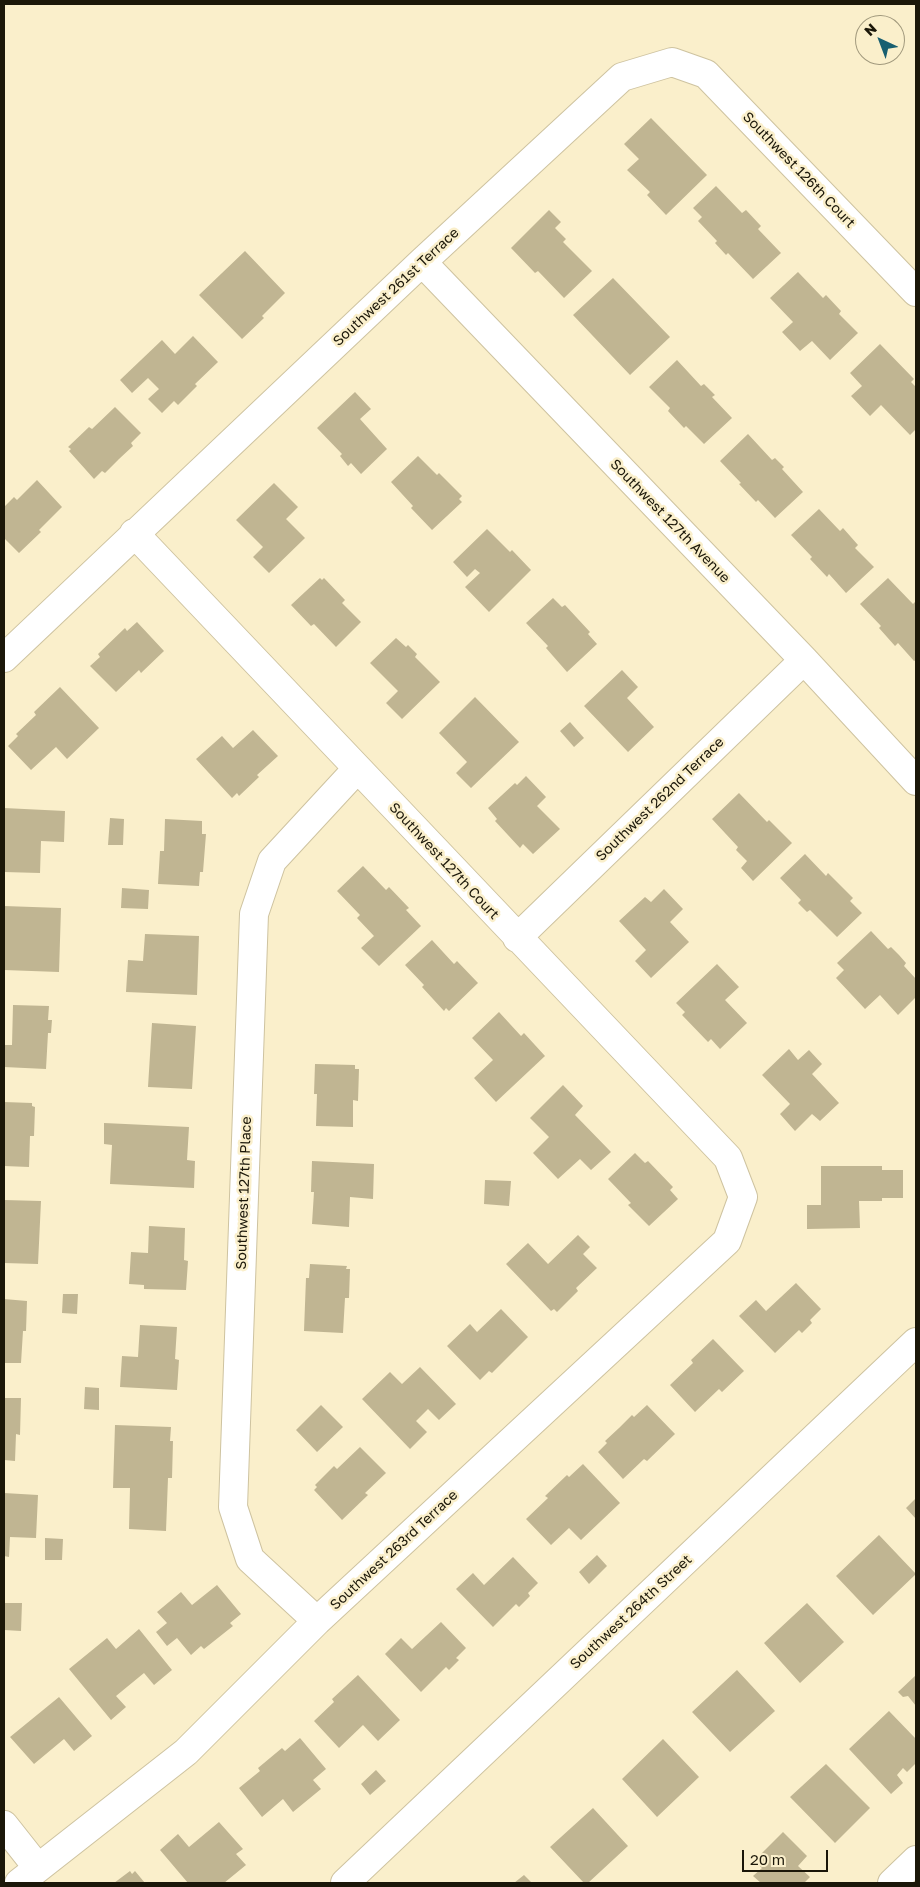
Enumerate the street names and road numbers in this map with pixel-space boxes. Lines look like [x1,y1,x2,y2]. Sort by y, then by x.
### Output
street label: Southwest 126th Court [739,109,859,231]
street label: Southwest 261st Terrace [330,224,462,350]
street label: Southwest 127th Avenue [607,456,733,586]
street label: Southwest 262nd Terrace [593,734,727,864]
street label: Southwest 127th Court [386,799,502,923]
street label: Southwest 127th Place [233,1116,255,1270]
street label: Southwest 263rd Terrace [327,1487,461,1613]
street label: Southwest 264th Street [567,1551,695,1673]

